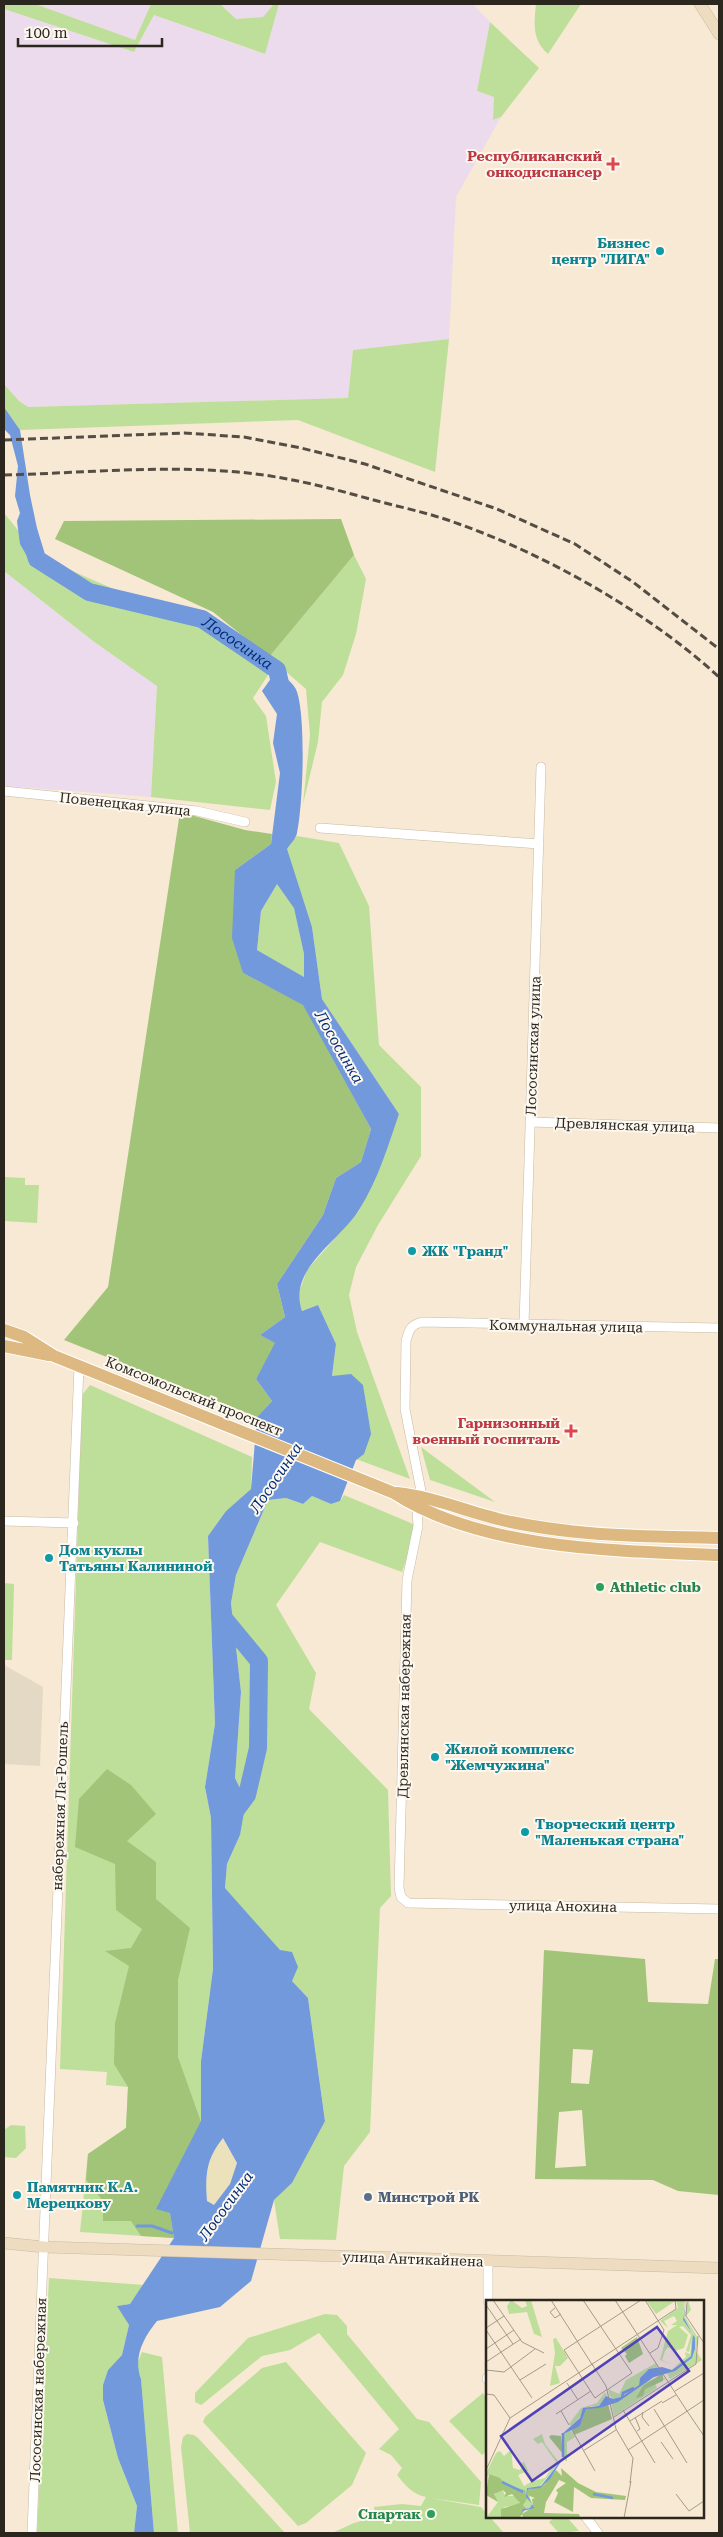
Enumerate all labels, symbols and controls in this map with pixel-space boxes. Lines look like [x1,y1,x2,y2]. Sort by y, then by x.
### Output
scale bar [18,15,161,47]
text: 100 m [25,24,68,42]
place label: Республиканский онкодиспансер [467,148,602,180]
marker: Республиканский онкодиспансер [606,157,620,171]
place label: Бизнес центр "ЛИГА" [552,235,650,267]
marker: Бизнес центр "ЛИГА" [654,245,666,257]
water label: Лососинка [198,612,276,673]
street label: Повенецкая улица [59,789,192,819]
street label: Лососинская улица [523,975,543,1116]
water label: Лососинка [310,1007,367,1087]
street label: Древлянская улица [555,1115,696,1135]
place label: ЖК "Гранд" [422,1243,509,1259]
marker: ЖК "Гранд" [406,1245,418,1257]
street label: Коммунальная улица [489,1317,643,1335]
street label: Комсомольский проспект [103,1353,285,1439]
place label: Гарнизонный военный госпиталь [413,1415,561,1447]
marker: Гарнизонный военный госпиталь [564,1424,578,1438]
water label: Лососинка [245,1439,306,1517]
place label: Дом куклы Татьяны Калининой [59,1542,213,1574]
marker: Дом куклы Татьяны Калининой [43,1552,55,1564]
place label: Athletic club [610,1579,701,1595]
marker: Athletic club [594,1581,606,1593]
street label: Древлянская набережная [394,1614,414,1798]
street label: набережная Ла-Рошель [49,1720,71,1891]
place label: Жилой комплекс "Жемчужина" [445,1741,574,1773]
marker: Жилой комплекс "Жемчужина" [429,1751,441,1763]
place label: Творческий центр "Маленькая страна" [535,1816,684,1848]
marker: Творческий центр "Маленькая страна" [519,1826,531,1838]
street label: улица Анохина [509,1897,617,1915]
water label: Лососинка [194,2168,257,2245]
place label: Памятник К.А. Мерецкову [27,2179,138,2211]
marker: Памятник К.А. Мерецкову [11,2189,23,2201]
place label: Минстрой РК [378,2189,479,2205]
marker: Минстрой РК [362,2191,374,2203]
street label: улица Антикайнена [342,2249,484,2269]
street label: Лососинская набережная [27,2297,49,2483]
inset map [486,2300,703,2517]
place label: Спартак [358,2506,421,2522]
marker: Спартак [425,2508,437,2520]

